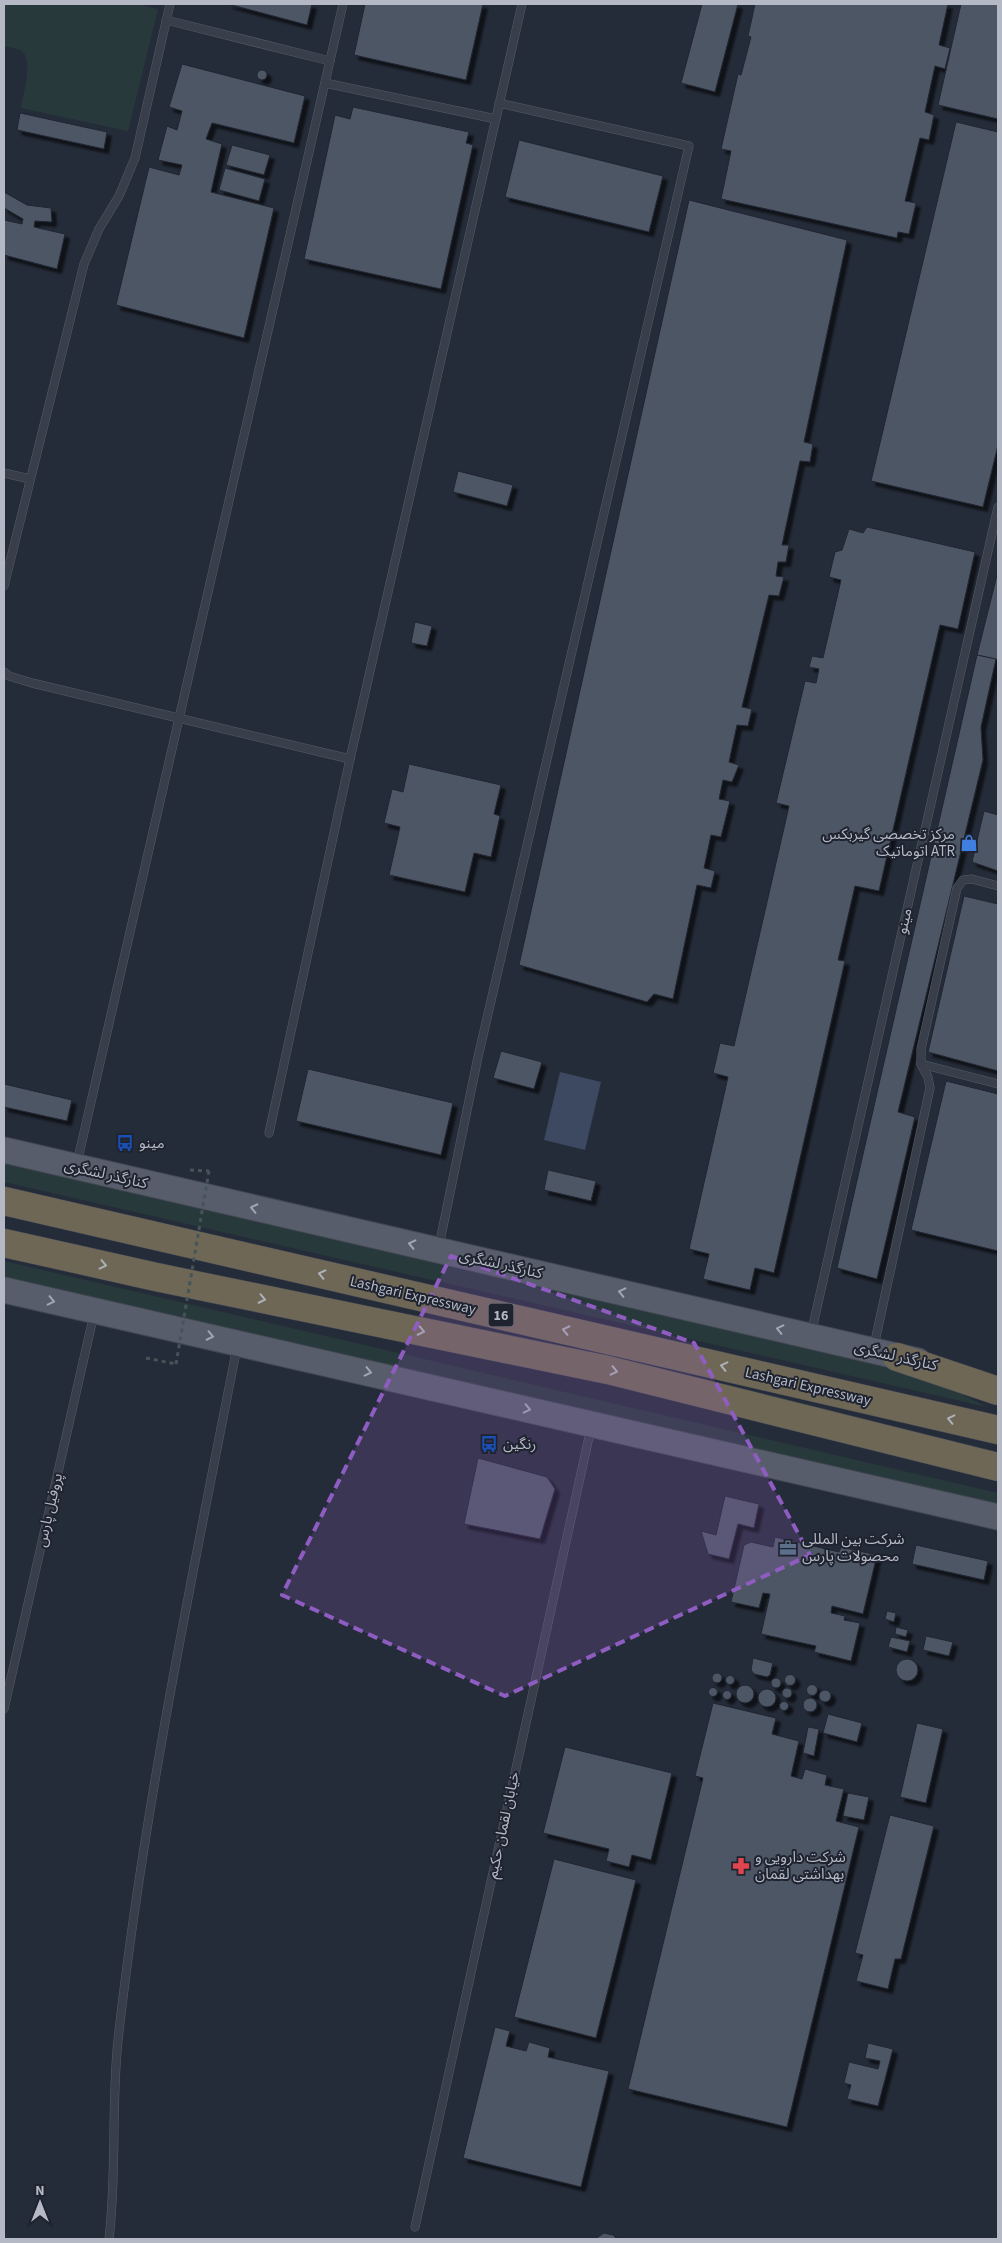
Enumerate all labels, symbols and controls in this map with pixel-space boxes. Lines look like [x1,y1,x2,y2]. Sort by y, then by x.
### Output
place label: مرکز تخصصی گیربکس اتوماتیک ATR [822,824,955,862]
shop icon: مرکز تخصصی گیربکس اتوماتیک ATR [959,833,979,853]
street label: مینو [891,906,918,936]
bus stop icon: مینو [115,1133,135,1153]
place label: مینو [139,1133,165,1154]
street label: کنارگذر لشگری [62,1155,150,1194]
one-way arrow [250,1203,258,1214]
one-way arrow [408,1239,417,1250]
street label: کنارگذر لشگری [457,1245,545,1284]
one-way arrow [98,1259,107,1270]
one-way arrow [318,1269,327,1280]
street label: Lashgari Expressway [348,1271,478,1320]
one-way arrow [617,1287,626,1298]
one-way arrow [257,1293,266,1304]
one-way arrow [47,1295,56,1306]
road number: 16 [488,1304,514,1326]
one-way arrow [776,1324,785,1335]
one-way arrow [561,1325,570,1336]
one-way arrow [416,1326,425,1336]
one-way arrow [205,1330,214,1341]
street label: کنارگذر لشگری [852,1337,940,1376]
one-way arrow [720,1361,729,1372]
street label: Lashgari Expressway [743,1362,873,1411]
one-way arrow [364,1366,373,1377]
one-way arrow [610,1366,618,1376]
one-way arrow [522,1403,531,1414]
one-way arrow [946,1414,955,1425]
bus stop icon: رنگین [479,1434,499,1454]
place label: رنگین [503,1434,536,1455]
street label: پروفیل پارس [31,1471,68,1549]
place label: شرکت بین المللی محصولات پارس [802,1529,905,1567]
office icon: شرکت بین المللی محصولات پارس [778,1538,798,1558]
street label: خیابان لقمان حکیم [482,1770,525,1880]
place label: شرکت دارویی و بهداشتی لقمان [755,1847,846,1885]
pharmacy icon: شرکت دارویی و بهداشتی لقمان [731,1856,751,1876]
north arrow [15,2178,65,2228]
text: N [35,2181,45,2201]

